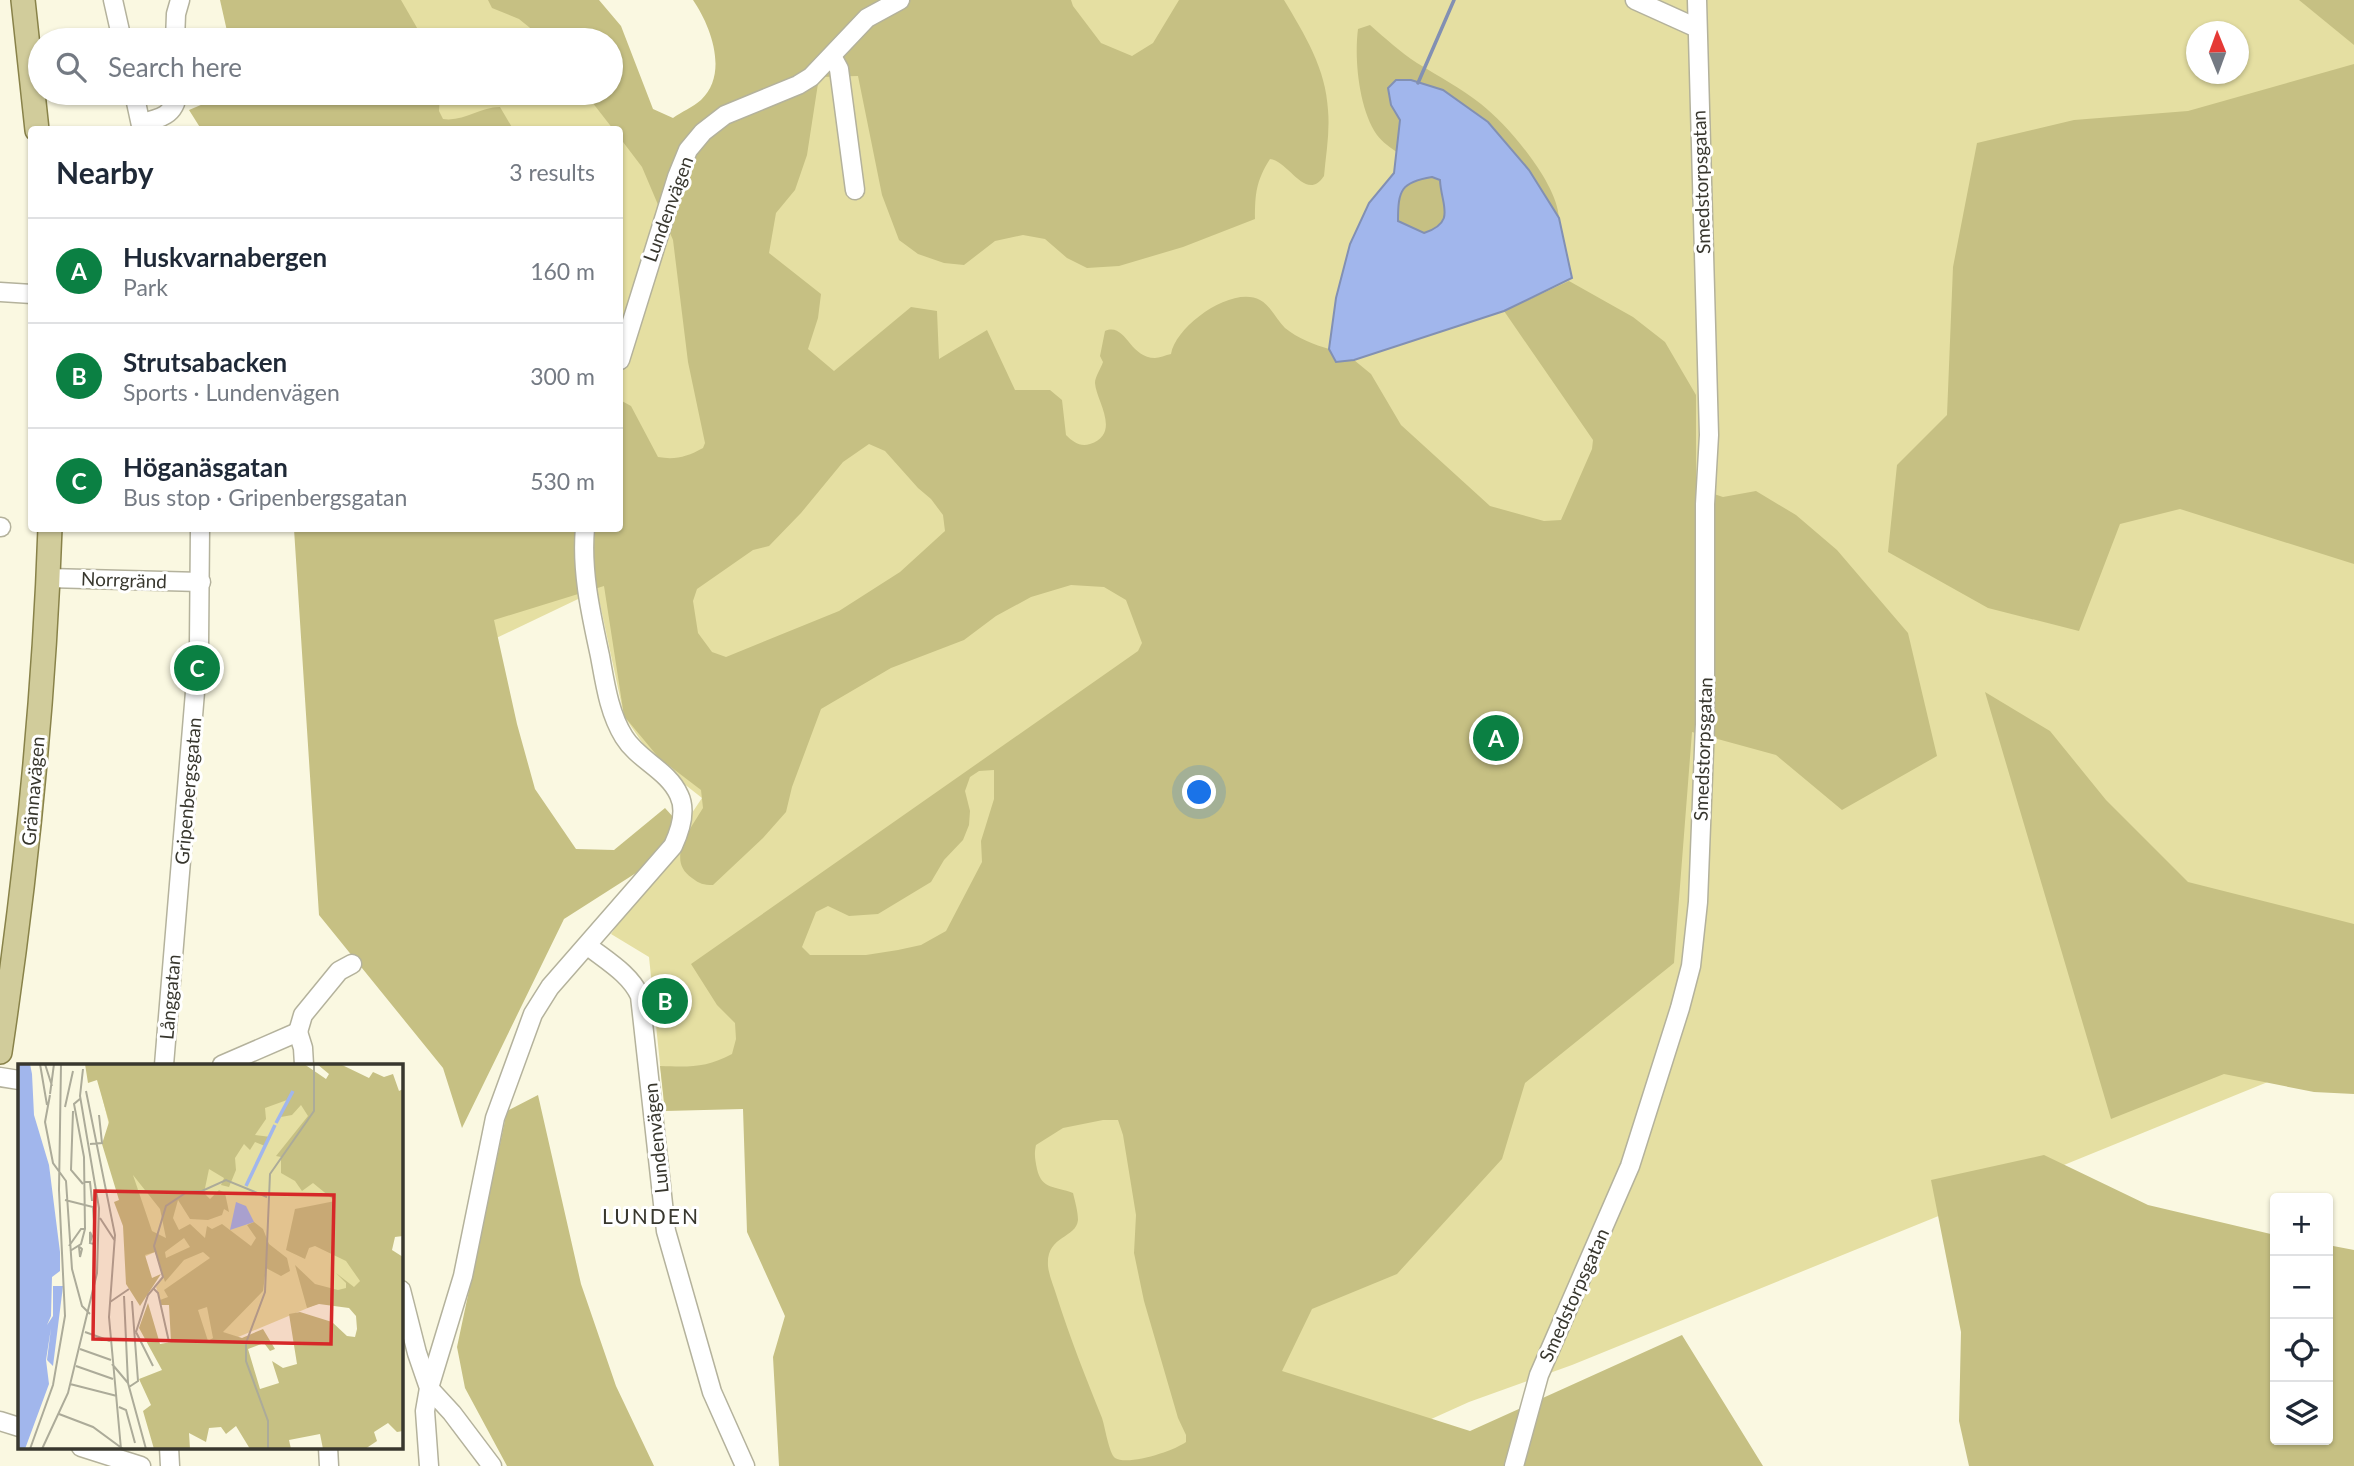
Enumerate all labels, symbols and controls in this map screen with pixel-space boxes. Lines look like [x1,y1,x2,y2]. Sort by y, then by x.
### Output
north arrow [2186,21,2249,84]
search box [28,28,623,105]
icon: search [52,48,90,86]
text: Search here [108,51,242,83]
street label: Smedstorpsgatan [1686,110,1715,254]
street label: Lundenvägen [638,153,697,265]
text: Nearby [56,154,154,190]
text: 3 results [509,158,595,186]
text: Huskvarnabergen [123,241,327,273]
text: A [71,257,87,285]
text: 160 m [530,257,595,285]
text: Park [123,273,168,301]
text: Strutsabacken [123,346,287,378]
text: B [71,362,87,390]
text: 300 m [530,362,595,390]
text: Sports · Lundenvägen [123,378,340,406]
text: Höganäsgatan [123,451,288,483]
text: C [71,467,87,495]
text: 530 m [530,467,595,495]
text: Bus stop · Gripenbergsgatan [123,483,407,511]
street label: Norrgränd [81,567,167,592]
pin: C [174,642,220,694]
street label: Smedstorpsgatan [1688,677,1717,821]
pin: A [1473,712,1519,764]
street label: Gripenbergsgatan [170,716,205,866]
street label: Grännavägen [16,735,49,847]
your location [1182,775,1216,809]
street label: Långgatan [154,953,185,1041]
pin: B [642,975,688,1027]
inset map [18,1064,402,1448]
street label: Lundenvägen [638,1082,673,1194]
map controls [2270,1193,2333,1445]
button: + [2270,1193,2333,1256]
district label: LUNDEN [602,1203,700,1228]
street label: Smedstorpsgatan [1534,1224,1613,1365]
button: − [2270,1256,2333,1319]
button: locate [2270,1319,2333,1382]
button: layers [2270,1382,2333,1445]

